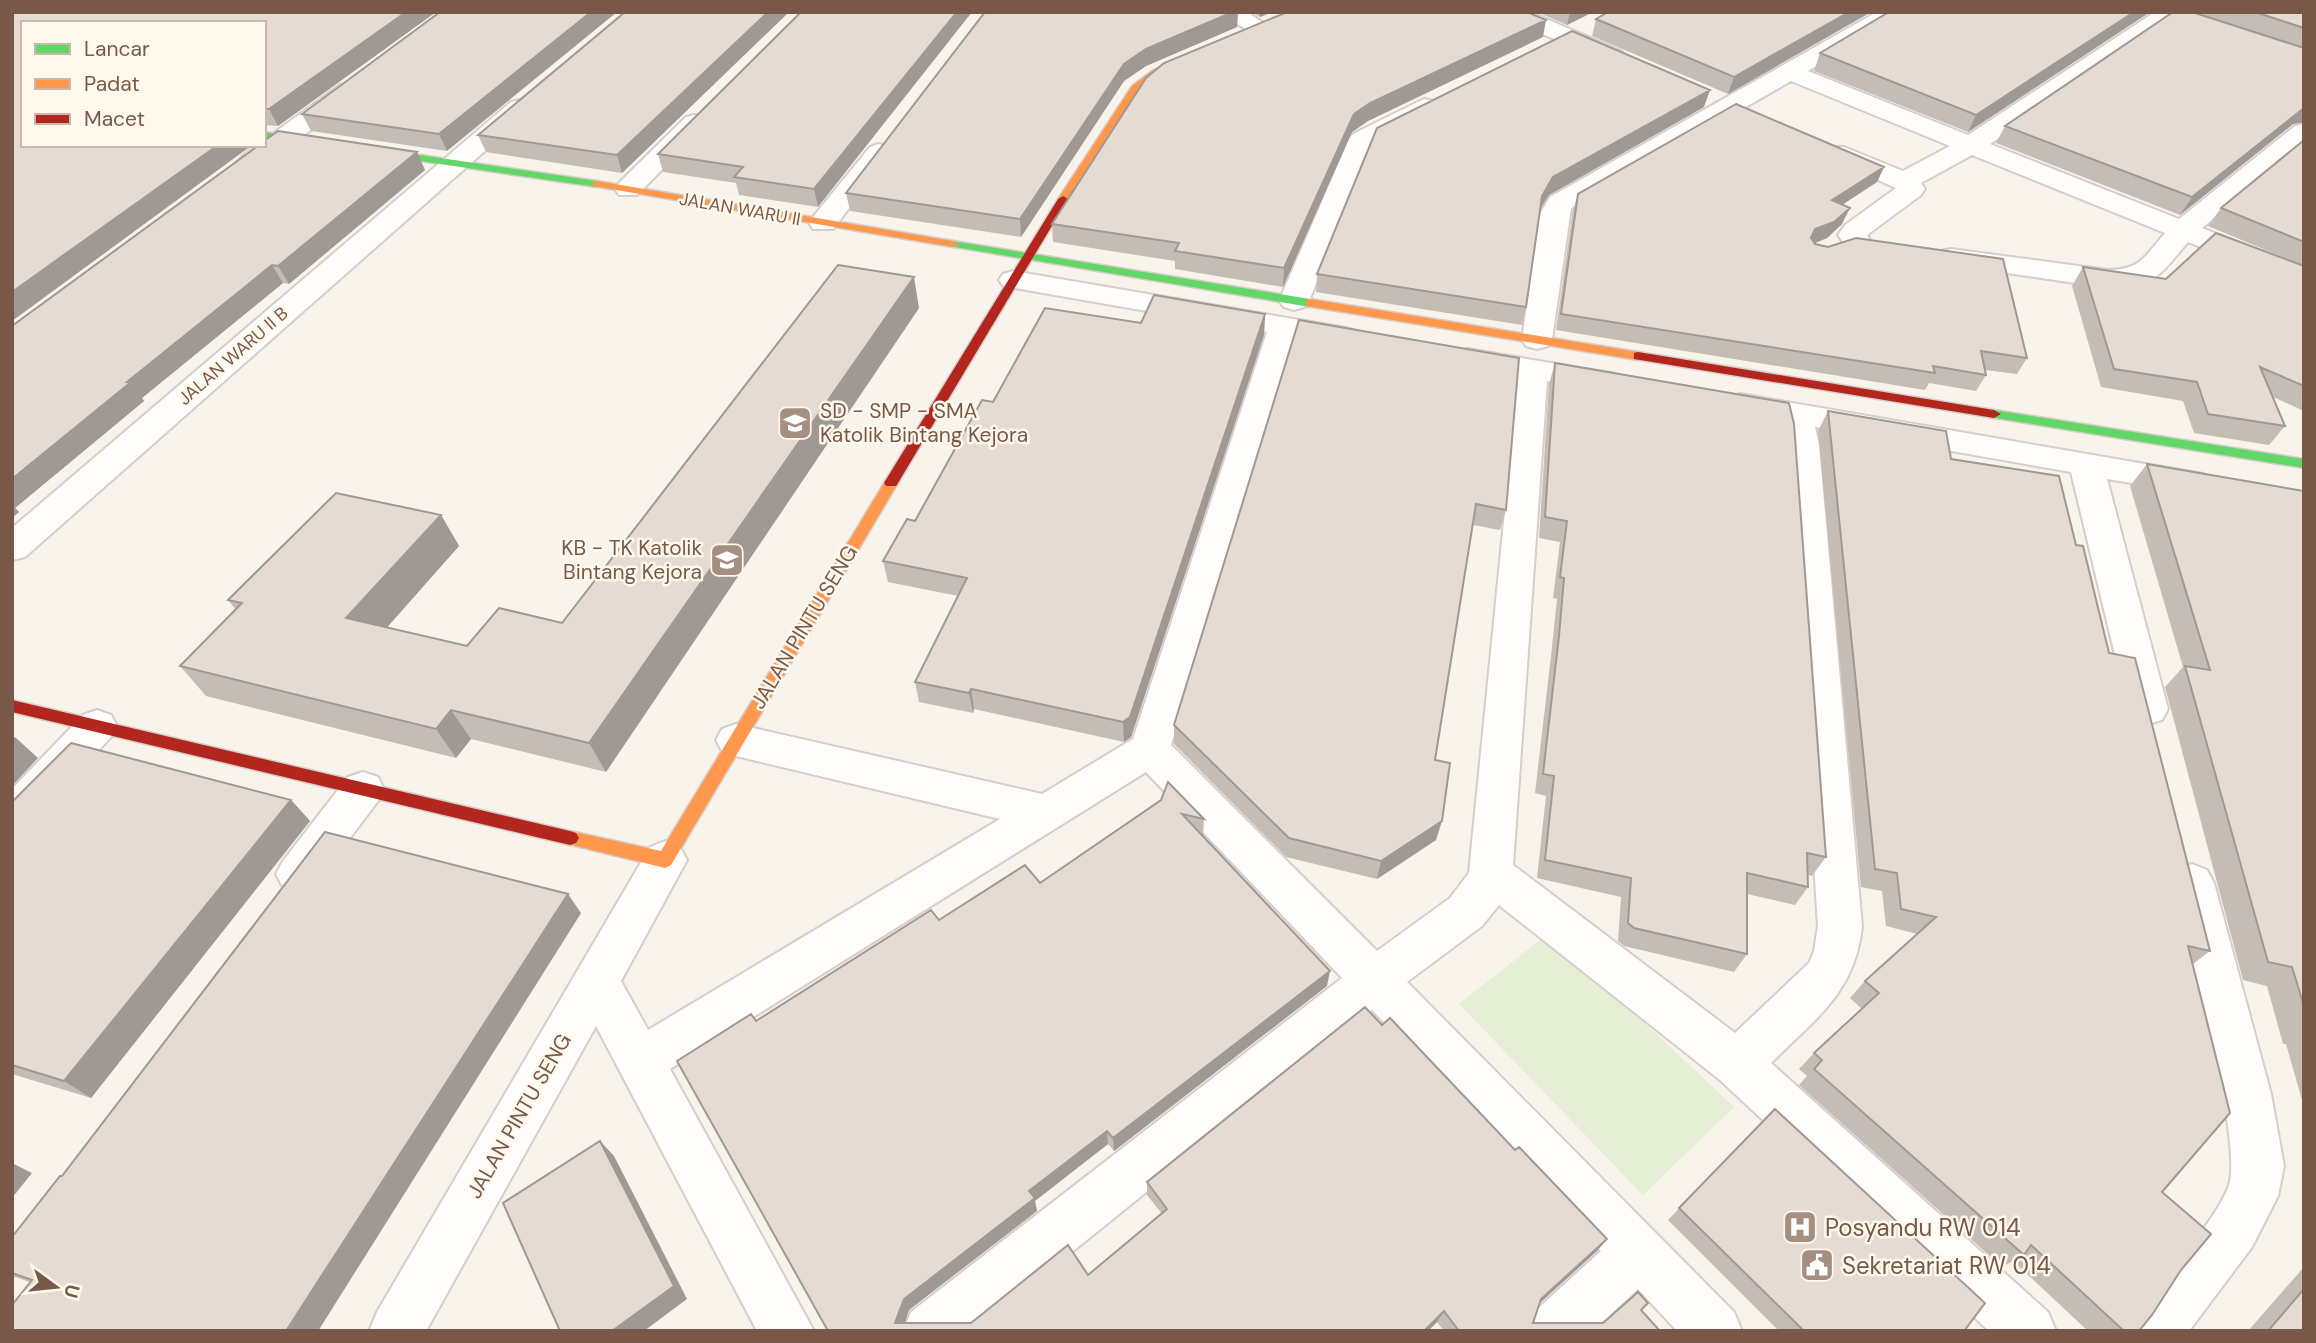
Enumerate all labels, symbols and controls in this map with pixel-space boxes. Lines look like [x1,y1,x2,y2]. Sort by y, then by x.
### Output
legend [21,21,266,147]
text: Lancar [84,35,150,63]
text: Padat [84,70,140,98]
text: Macet [84,105,145,133]
street label: JALAN WARU II [677,187,803,231]
street label: JALAN WARU II B [173,301,293,411]
place label: SD - SMP - SMA Katolik Bintang Kejora [820,397,1028,449]
school or university icon: SD - SMP - SMA Katolik Bintang Kejora [776,404,814,442]
place label: KB - TK Katolik Bintang Kejora [561,534,702,586]
street label: JALAN PINTU SENG [744,540,864,714]
school or university icon: KB - TK Katolik Bintang Kejora [708,541,746,579]
street label: JALAN PINTU SENG [460,1028,578,1204]
hospital icon: Posyandu RW 014 [1781,1208,1819,1246]
place label: Posyandu RW 014 [1825,1212,2021,1243]
public building icon: Sekretariat RW 014 [1798,1246,1836,1284]
place label: Sekretariat RW 014 [1842,1250,2051,1281]
north arrow [21,1252,91,1322]
text: U [58,1282,86,1301]

